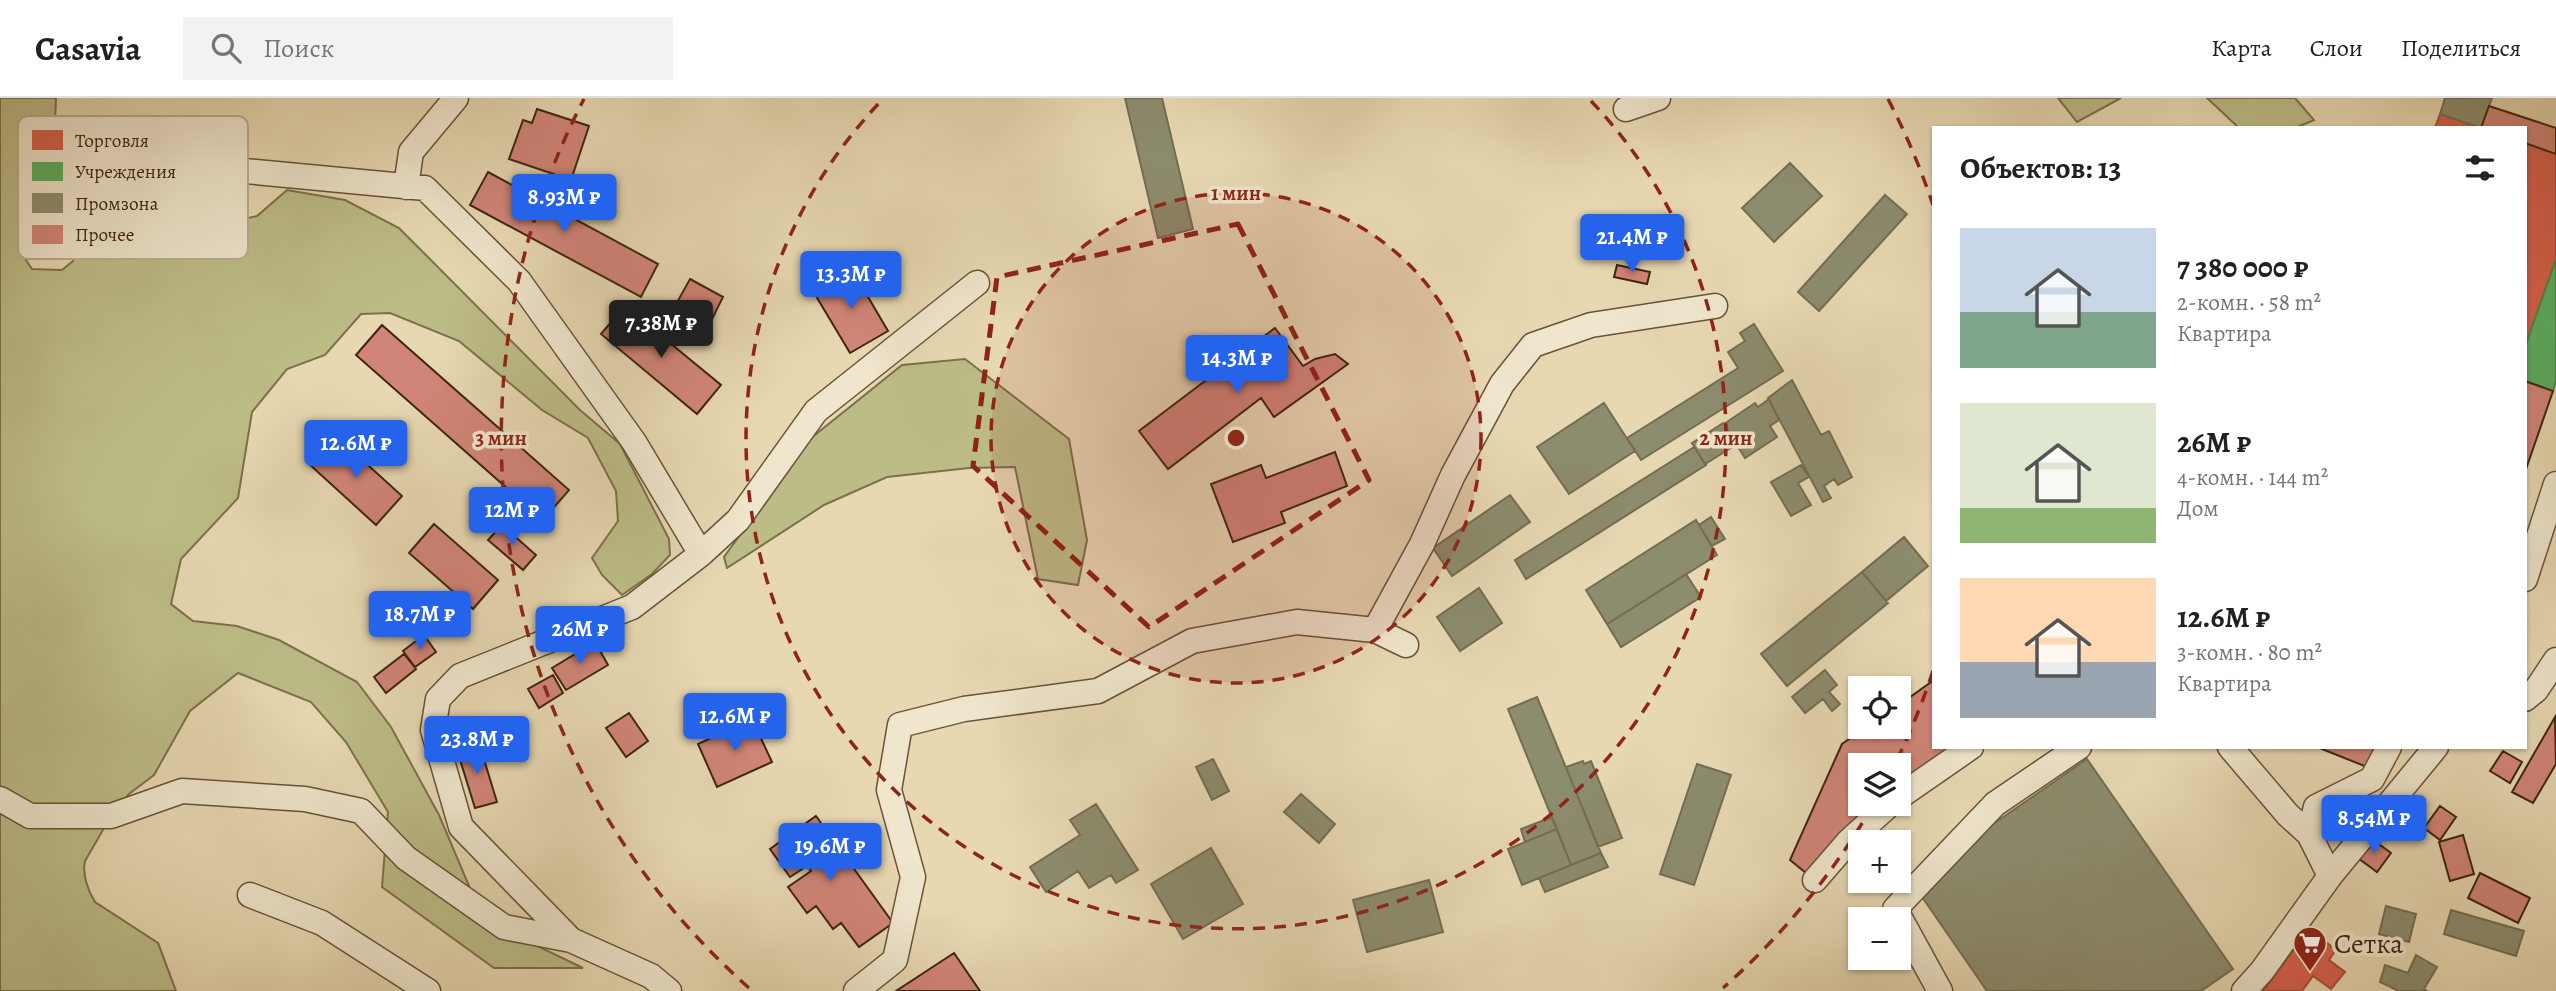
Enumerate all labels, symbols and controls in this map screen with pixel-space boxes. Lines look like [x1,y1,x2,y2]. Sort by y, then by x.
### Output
search box [183,17,673,80]
text: Casavia [35,26,141,71]
icon: search [207,29,245,67]
text: Поиск [263,31,334,66]
text: Карта [2211,32,2272,64]
text: Слои [2310,32,2363,64]
text: Поделиться [2401,32,2521,64]
legend [18,116,248,259]
text: Торговля [75,128,149,154]
text: Объектов: 13 [1960,148,2121,188]
icon: filters [2461,149,2499,187]
text: Учреждения [75,159,176,185]
pin: 8.93M ₽ [499,174,629,234]
text: 1 мин [1211,179,1261,207]
text: 8.93M ₽ [528,181,600,212]
text: Промзона [75,191,159,217]
pin: 21.4M ₽ [1567,214,1697,274]
text: 21.4M ₽ [1596,221,1668,252]
text: Прочее [75,222,135,248]
text: 7 380 000 ₽ [2177,247,2308,287]
pin: 13.3M ₽ [786,252,916,311]
icon: home [2016,256,2100,340]
text: 13.3M ₽ [816,258,886,289]
text: 2-комн. · 58 m² [2177,287,2321,318]
pin: 7.38M ₽ [596,300,726,360]
text: 7.38M ₽ [625,307,697,338]
text: Квартира [2177,318,2272,349]
pin: 14.3M ₽ [1172,336,1302,395]
text: 14.3M ₽ [1202,342,1272,373]
pin: 12.6M ₽ [291,420,421,480]
text: 26M ₽ [2177,422,2251,462]
text: 3 мин [475,424,527,452]
text: 2 мин [1700,424,1752,452]
centre of rings [1224,426,1248,450]
text: 12.6M ₽ [320,427,392,458]
icon: home [2016,431,2100,515]
text: 4-комн. · 144 m² [2177,462,2328,493]
pin: 12M ₽ [463,488,561,547]
text: Дом [2177,493,2219,524]
text: 12M ₽ [485,494,539,525]
pin: 18.7M ₽ [355,592,485,651]
text: 12.6M ₽ [2177,597,2270,637]
text: 18.7M ₽ [385,598,455,629]
pin: 26M ₽ [531,606,629,666]
icon: home [2016,606,2100,690]
text: 26M ₽ [552,613,608,644]
text: 3-комн. · 80 m² [2177,637,2322,668]
text: Квартира [2177,668,2272,699]
map controls [1848,676,1911,970]
button: locate [1848,676,1911,739]
pin: 12.6M ₽ [670,694,800,753]
text: 12.6M ₽ [699,700,771,731]
pin: 23.8M ₽ [412,716,542,776]
text: 23.8M ₽ [440,723,514,754]
button: layers [1848,753,1911,816]
pin: 8.54M ₽ [2309,796,2439,855]
text: 8.54M ₽ [2337,802,2411,833]
pin: 19.6M ₽ [765,824,895,883]
text: 19.6M ₽ [795,830,865,861]
button: + [1848,830,1911,893]
button: − [1848,907,1911,970]
supermarket icon: Сетка [2291,924,2329,973]
place label: Сетка [2334,925,2403,963]

